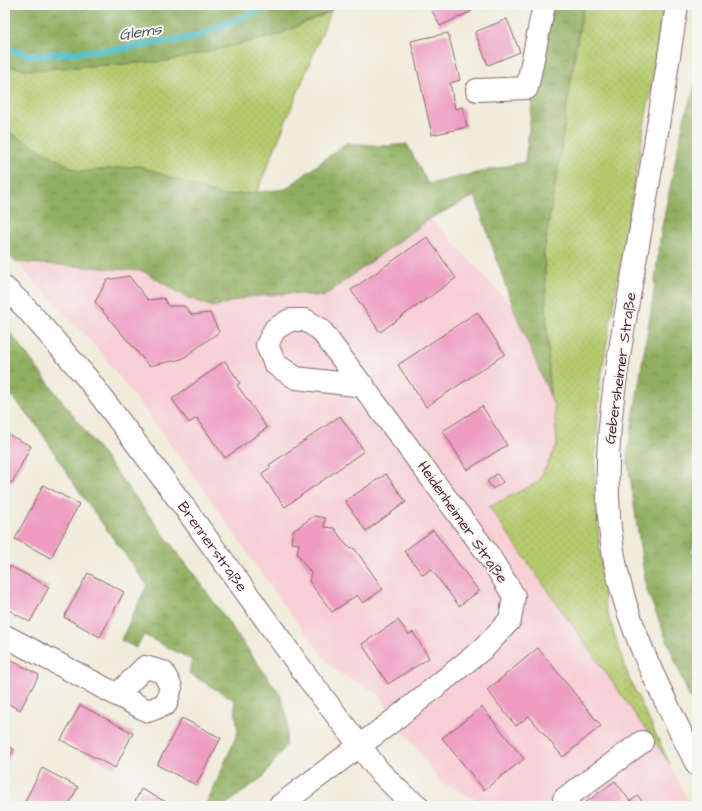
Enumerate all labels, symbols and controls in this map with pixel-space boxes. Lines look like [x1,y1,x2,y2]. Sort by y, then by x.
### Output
water label: Glems [117,18,164,46]
street label: Gebersheimer Straße [599,291,642,445]
street label: Heidenheimer Straße [412,457,513,588]
street label: Brennerstraße [172,497,252,596]

